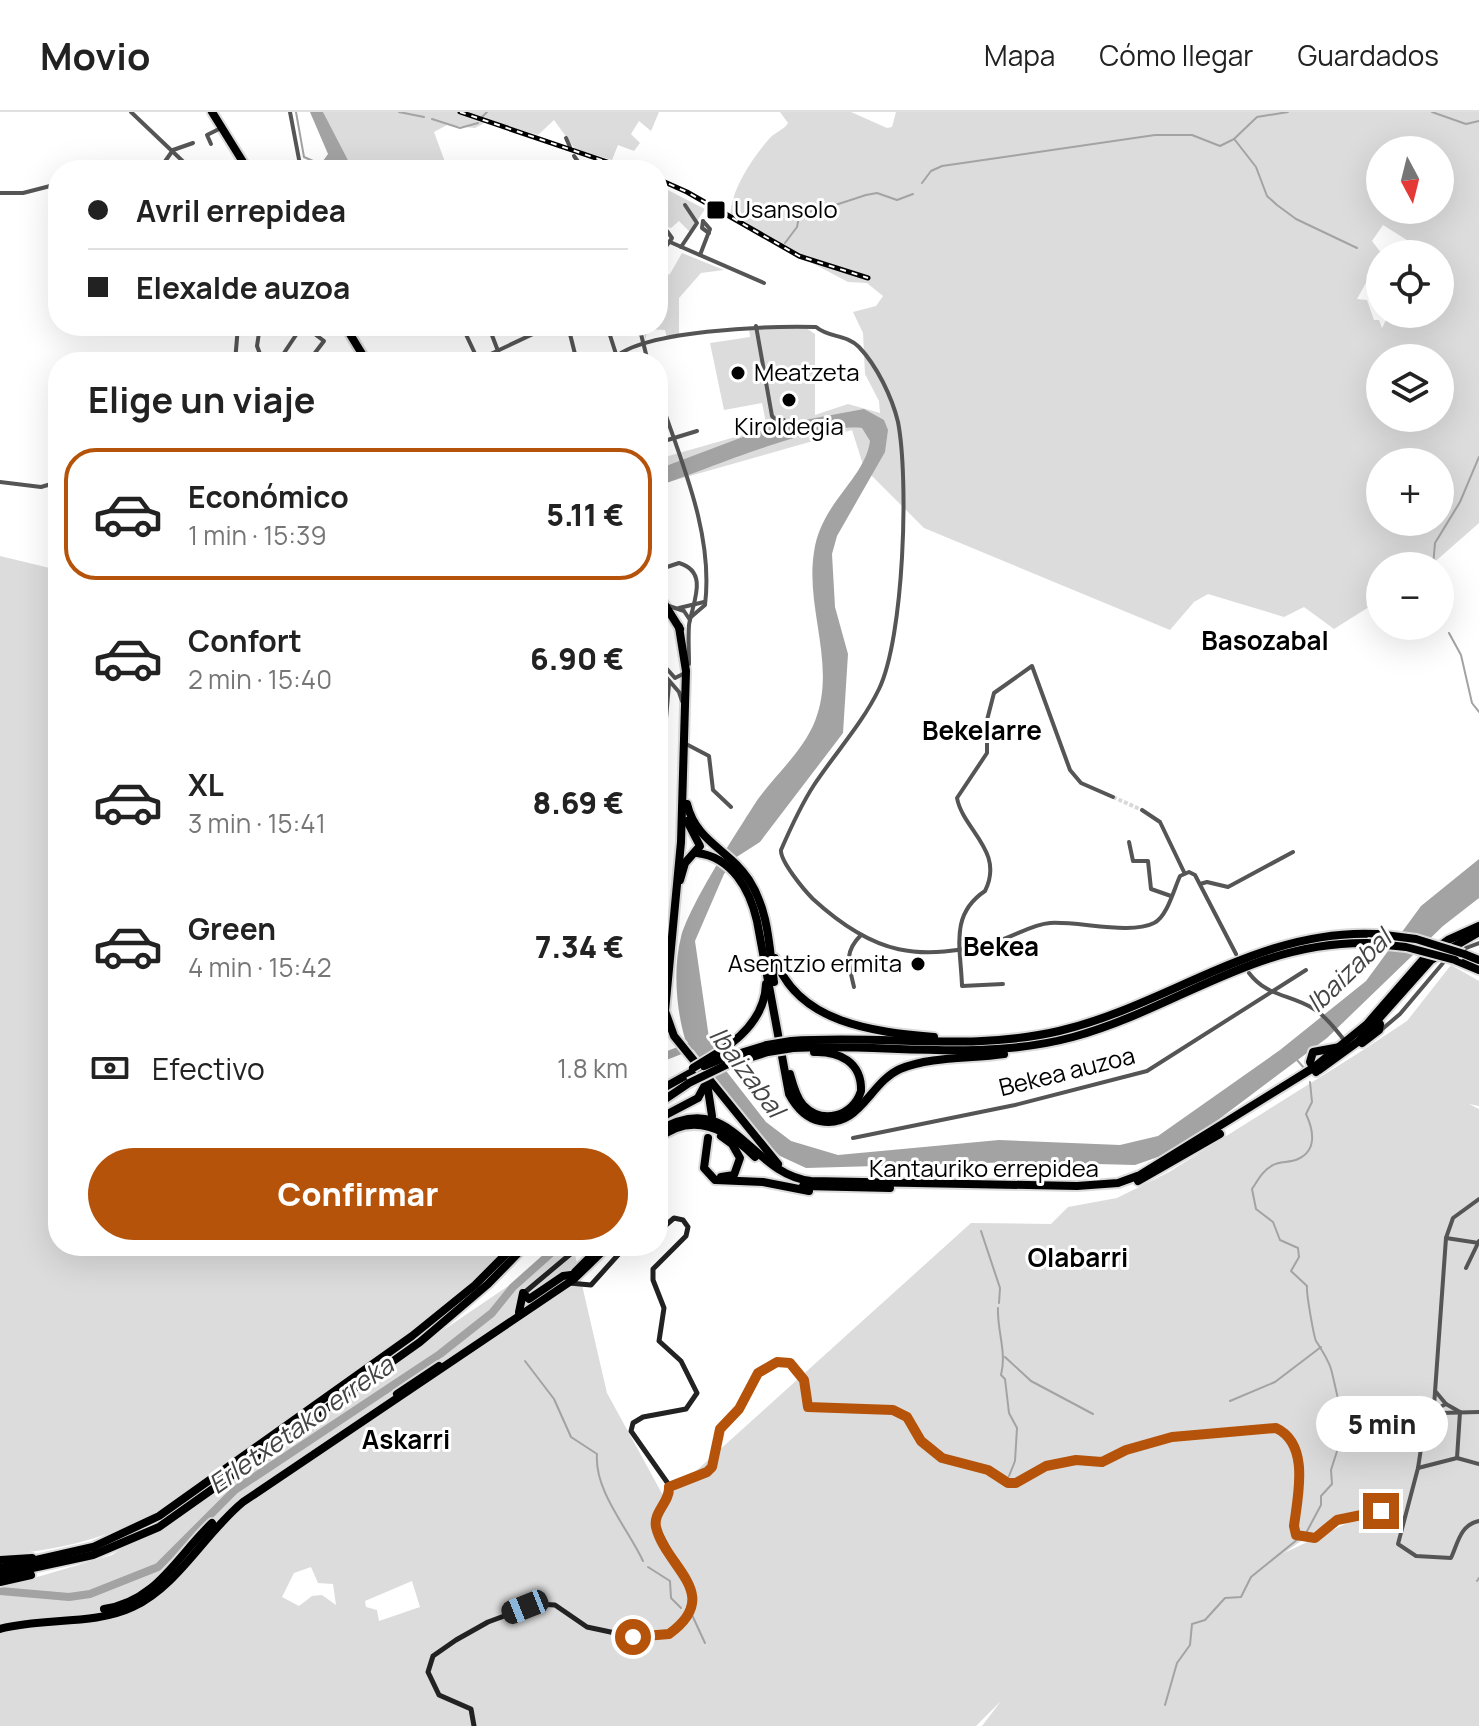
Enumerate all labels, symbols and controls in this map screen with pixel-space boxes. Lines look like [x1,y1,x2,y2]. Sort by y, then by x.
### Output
text: Movio [40,29,150,81]
text: Mapa [984,36,1055,74]
text: Cómo llegar [1099,36,1253,74]
text: Guardados [1297,36,1439,74]
north arrow [1366,136,1454,224]
map controls [1366,136,1454,640]
text: Avril errepidea [136,190,346,231]
place label: Usansolo [734,192,838,225]
marker: Usansolo [705,199,727,221]
button: locate [1366,240,1454,328]
text: Elexalde auzoa [136,267,350,308]
button: layers [1366,344,1454,432]
place label: Meatzeta [754,355,860,388]
marker: Meatzeta [729,364,747,382]
text: Elige un viaje [88,375,315,424]
marker: Kiroldegia [780,391,798,409]
place label: Kiroldegia [734,409,844,442]
button: + [1366,448,1454,536]
text: Económico [188,476,349,517]
icon: car [92,478,164,550]
text: 5.11 € [546,494,624,535]
text: 1 min · 15:39 [188,517,327,553]
button: − [1366,552,1454,640]
text: Confort [188,620,302,661]
icon: car [92,622,164,694]
district label: Basozabal [1201,622,1329,658]
text: 6.90 € [530,638,624,679]
text: 2 min · 15:40 [188,661,332,697]
district label: Bekelarre [922,712,1042,748]
text: XL [188,764,224,805]
icon: car [92,766,164,838]
text: 8.69 € [532,782,624,823]
text: 3 min · 15:41 [188,805,326,841]
text: Green [188,908,276,949]
icon: car [92,910,164,982]
water label: Ibaizabal [1298,919,1401,1020]
text: 7.34 € [535,926,624,967]
district label: Bekea [963,928,1039,964]
place label: Asentzio ermita [728,946,902,979]
text: 4 min · 15:42 [188,949,331,985]
marker: Asentzio ermita [909,955,927,973]
water label: Ibaizabal [702,1019,796,1127]
street label: Bekea auzoa [995,1038,1138,1103]
icon: cash [88,1046,132,1090]
text: Efectivo [152,1048,265,1089]
text: 1.8 km [557,1050,628,1086]
button: Confirmar [88,1148,628,1240]
street label: Kantauriko errepidea [869,1151,1099,1184]
district label: Olabarri [1028,1239,1128,1275]
water label: Erletxetako erreka [201,1346,402,1502]
callout: 5 min [1315,1395,1447,1451]
text: 5 min [1348,1406,1416,1442]
district label: Askarri [362,1421,450,1457]
route end [1363,1493,1399,1529]
car [498,1587,552,1627]
route start [615,1619,651,1655]

